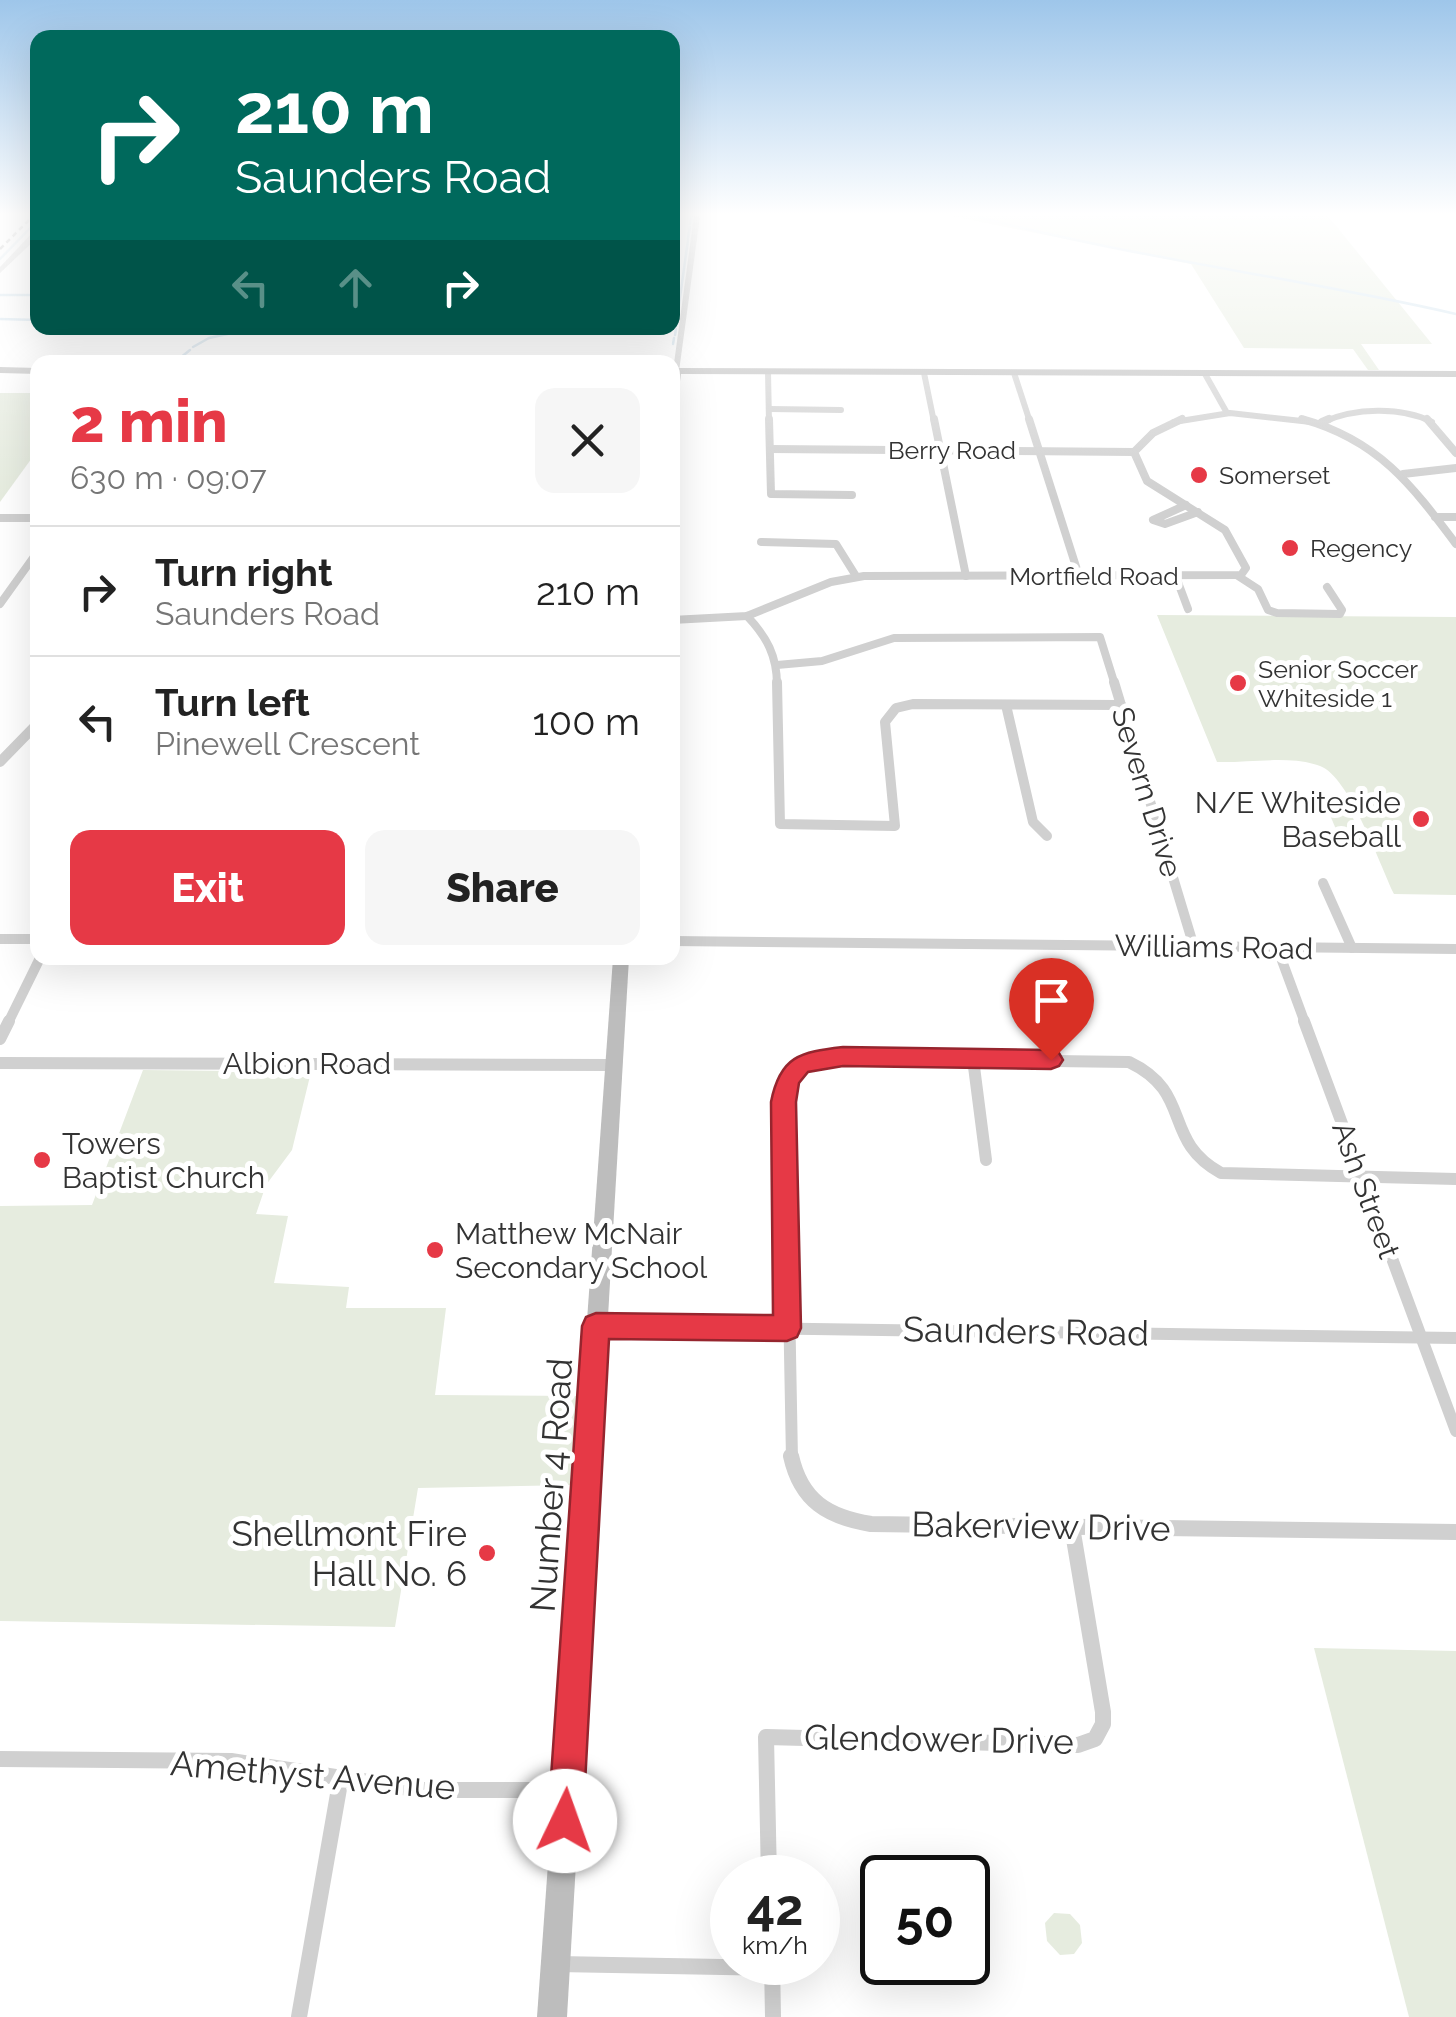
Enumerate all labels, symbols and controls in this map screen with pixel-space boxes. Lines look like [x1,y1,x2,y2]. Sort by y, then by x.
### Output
text: 210 m [235,67,434,149]
icon: right [70,70,200,200]
text: Saunders Road [235,151,551,204]
icon: left [223,260,278,315]
icon: ahead [328,260,383,315]
icon: right [433,260,488,315]
text: 2 min [70,386,228,456]
button: close [535,388,640,493]
street label: Berry Road [888,435,1016,465]
text: 630 m · 09:07 [70,459,267,496]
place label: Somerset [1219,460,1331,490]
marker: Somerset [1188,464,1210,486]
place label: Regency [1310,533,1413,563]
marker: Regency [1279,537,1301,559]
text: Turn right [155,550,332,595]
street label: Mortfield Road [1009,561,1179,591]
icon: right [70,564,125,619]
text: 210 m [536,569,640,614]
text: Saunders Road [155,595,380,632]
place label: Senior Soccer Whiteside 1 [1258,654,1418,713]
marker: Senior Soccer Whiteside 1 [1227,672,1249,694]
text: Turn left [155,680,310,725]
icon: left [70,694,125,749]
text: 100 m [533,699,640,744]
street label: Severn Drive [1105,703,1189,881]
text: Pinewell Crescent [155,725,420,762]
place label: N/E Whiteside Baseball [1195,785,1402,854]
marker: N/E Whiteside Baseball [1410,808,1432,830]
button: Exit [70,830,345,945]
button: Share [365,830,640,945]
street label: Williams Road [1114,928,1314,966]
pin [1009,958,1094,1061]
icon: arrive [1024,973,1079,1028]
street label: Albion Road [223,1046,391,1081]
street label: Ash Street [1325,1117,1407,1263]
place label: Towers Baptist Church [62,1126,265,1195]
marker: Towers Baptist Church [31,1149,53,1171]
place label: Matthew McNair Secondary School [455,1216,708,1285]
marker: Matthew McNair Secondary School [424,1239,446,1261]
street label: Saunders Road [903,1308,1149,1354]
street label: Number 4 Road [522,1357,580,1613]
street label: Bakerview Drive [911,1503,1171,1549]
place label: Shellmont Fire Hall No. 6 [231,1513,467,1594]
marker: Shellmont Fire Hall No. 6 [476,1542,498,1564]
street label: Glendower Drive [804,1716,1074,1762]
street label: Amethyst Avenue [169,1742,457,1808]
position arrow [513,1769,617,1873]
speed limit sign: 50 [860,1855,990,1985]
text: 42 [747,1878,803,1937]
text: km/h [742,1930,808,1960]

